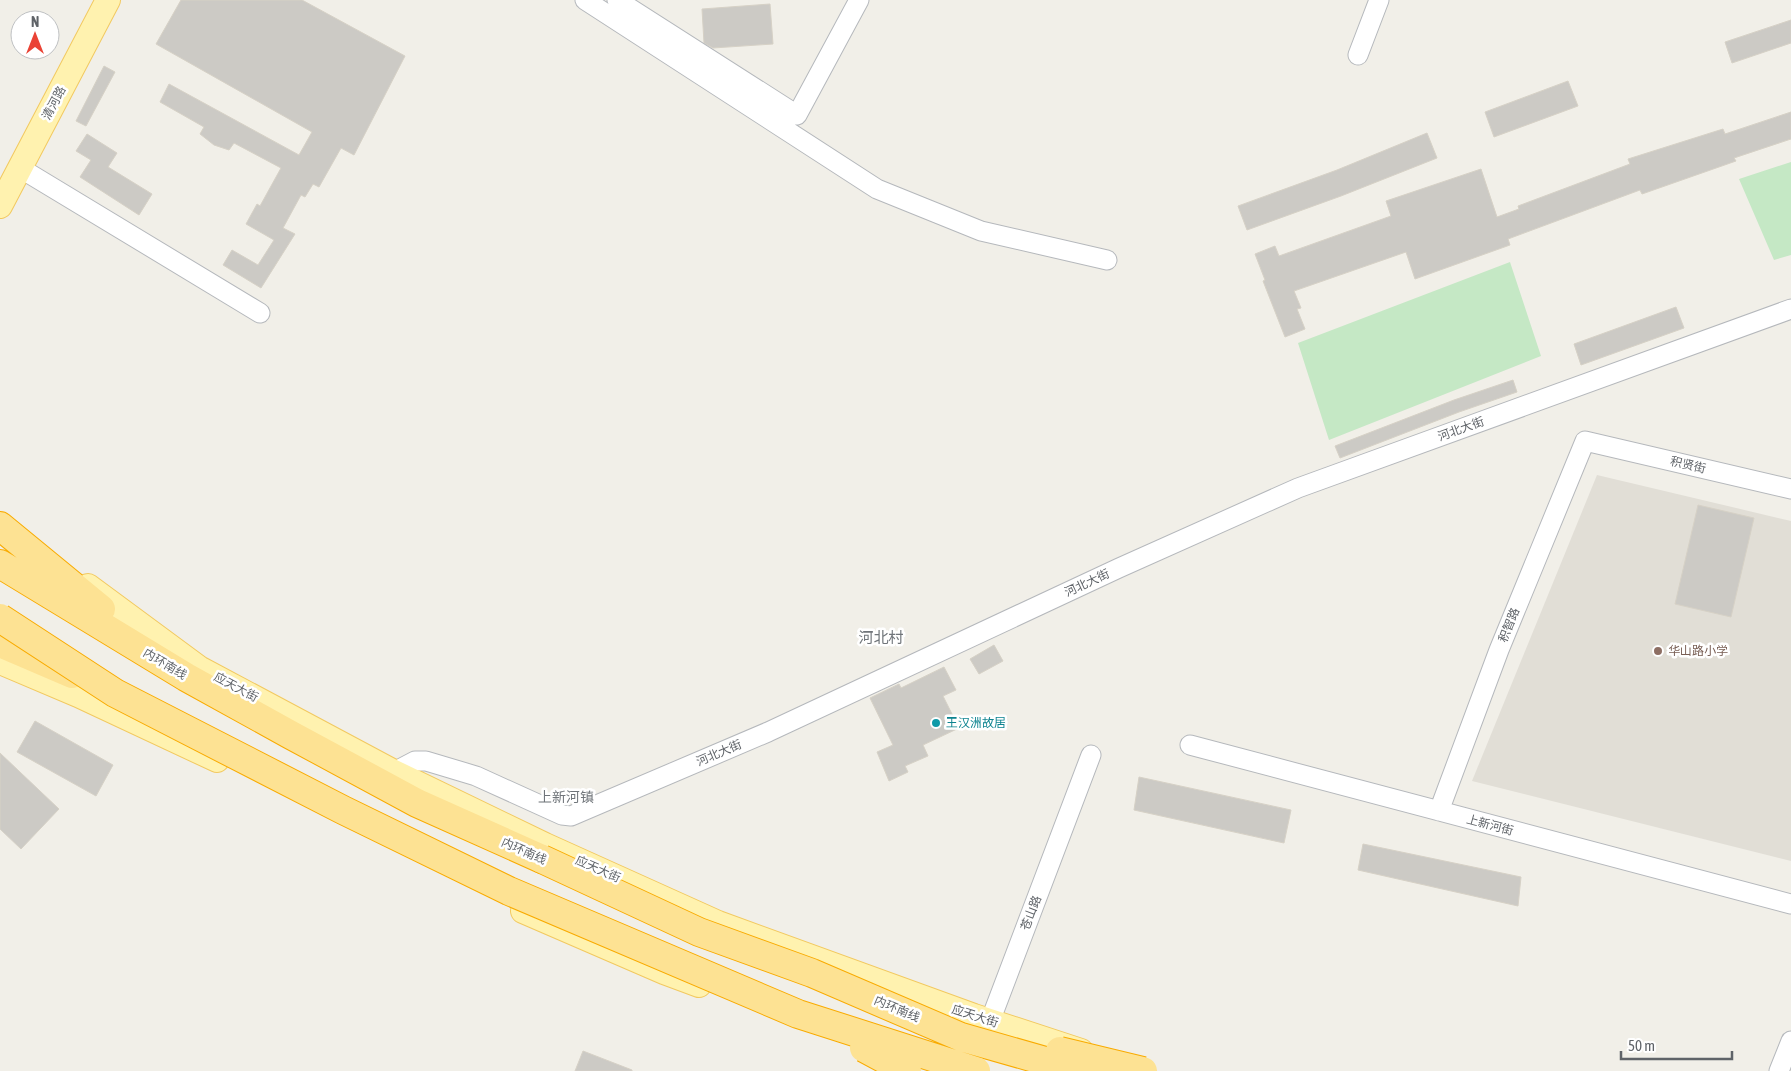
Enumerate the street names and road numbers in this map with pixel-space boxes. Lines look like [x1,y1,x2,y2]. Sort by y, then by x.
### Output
street label: 清河路 [39,84,69,122]
street label: 河北大街 [1436,414,1486,444]
street label: 积贤街 [1669,454,1707,476]
street label: 河北大街 [1062,567,1112,599]
street label: 积智路 [1496,606,1522,644]
street label: 内环南线 [141,646,189,682]
street label: 应天大街 [212,670,260,704]
street label: 河北大街 [694,737,744,769]
street label: 上新河街 [1465,812,1515,838]
street label: 内环南线 [499,835,549,867]
street label: 应天大街 [573,853,623,885]
street label: 苍山路 [1018,894,1044,932]
street label: 内环南线 [872,993,922,1025]
street label: 应天大街 [950,1002,1000,1030]

